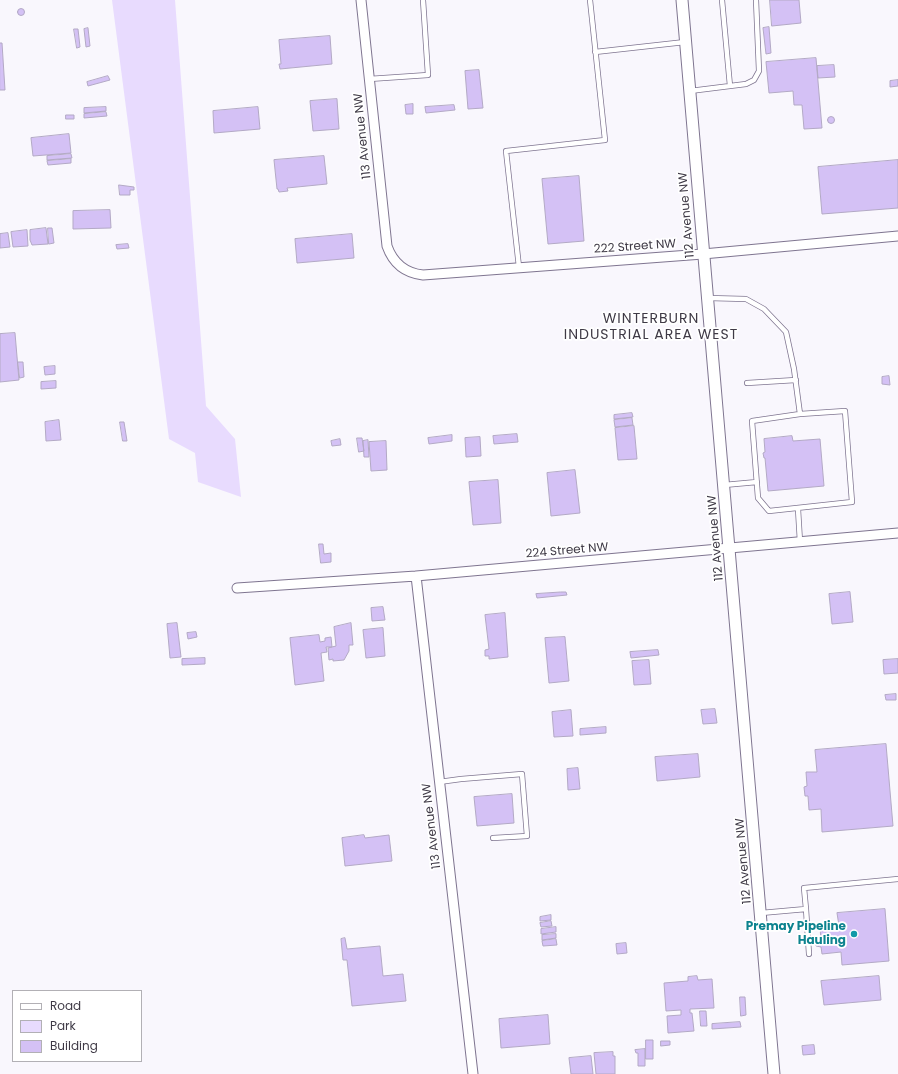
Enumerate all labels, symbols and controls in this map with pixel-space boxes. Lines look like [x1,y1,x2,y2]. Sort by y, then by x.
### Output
street label: 113 Avenue NW [351,92,375,180]
street label: 112 Avenue NW [676,171,698,259]
street label: 222 Street NW [593,237,677,257]
district label: WINTERBURN INDUSTRIAL AREA WEST [564,311,738,344]
street label: 112 Avenue NW [705,494,727,582]
street label: 224 Street NW [525,540,609,562]
street label: 113 Avenue NW [420,782,444,870]
street label: 112 Avenue NW [733,817,755,905]
place label: Premay Pipeline Hauling [746,920,846,948]
marker: Premay Pipeline Hauling [849,929,859,939]
legend [12,990,142,1062]
text: Road [50,997,81,1014]
text: Park [50,1017,76,1034]
text: Building [50,1037,98,1054]

